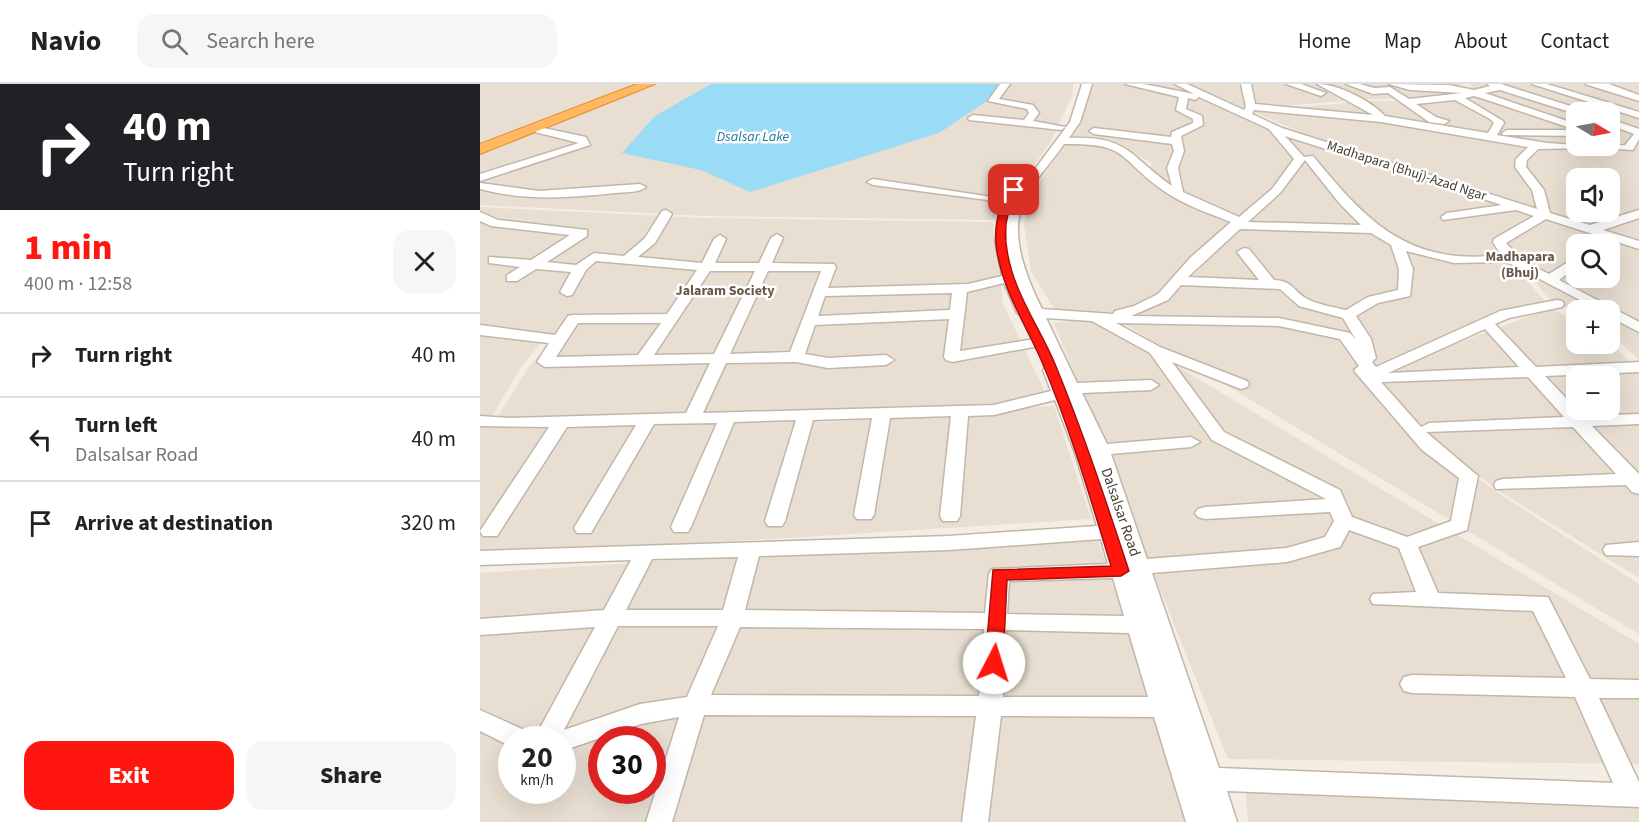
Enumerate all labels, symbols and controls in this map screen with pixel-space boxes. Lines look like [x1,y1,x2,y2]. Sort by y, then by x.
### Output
search box [137,14,557,68]
text: Navio [30,21,101,61]
icon: search [158,25,191,58]
text: Search here [206,25,315,57]
text: Home [1298,26,1351,56]
text: Map [1384,26,1422,56]
text: About [1455,26,1507,56]
text: Contact [1540,26,1609,56]
text: 40 m [123,97,212,157]
north arrow [1566,102,1620,156]
map controls [1566,102,1620,420]
icon: right [24,108,102,186]
water label: Dsalsar Lake [717,127,790,147]
street label: Madhapara (Bhuj)-Azad Ngar [1324,136,1489,206]
text: Turn right [123,153,234,192]
pin [988,164,1039,215]
button: sound [1566,168,1620,222]
icon: arrive [997,173,1030,206]
text: 1 min [24,222,112,273]
button: close [393,230,456,293]
button: search [1566,234,1620,288]
district label: Madhapara (Bhuj) [1485,247,1555,283]
text: 400 m · 12:58 [24,270,132,298]
district label: Jalaram Society [676,281,775,301]
button: + [1566,300,1620,354]
icon: right [24,339,57,372]
text: Turn right [75,339,172,371]
text: 40 m [411,339,456,371]
button: − [1566,366,1620,420]
text: Turn left [75,409,157,441]
icon: left [24,423,57,456]
text: 40 m [411,423,456,455]
text: Dalsalsar Road [75,441,198,469]
street label: Dalsalsar Road [1096,465,1146,559]
icon: arrive [24,507,57,540]
text: Arrive at destination [75,507,273,539]
text: 320 m [401,507,456,539]
position arrow [962,631,1026,695]
speed limit sign: 30 [588,726,666,804]
text: 20 [521,736,553,779]
button: Exit [24,741,234,810]
button: Share [246,741,456,810]
text: km/h [520,770,554,791]

